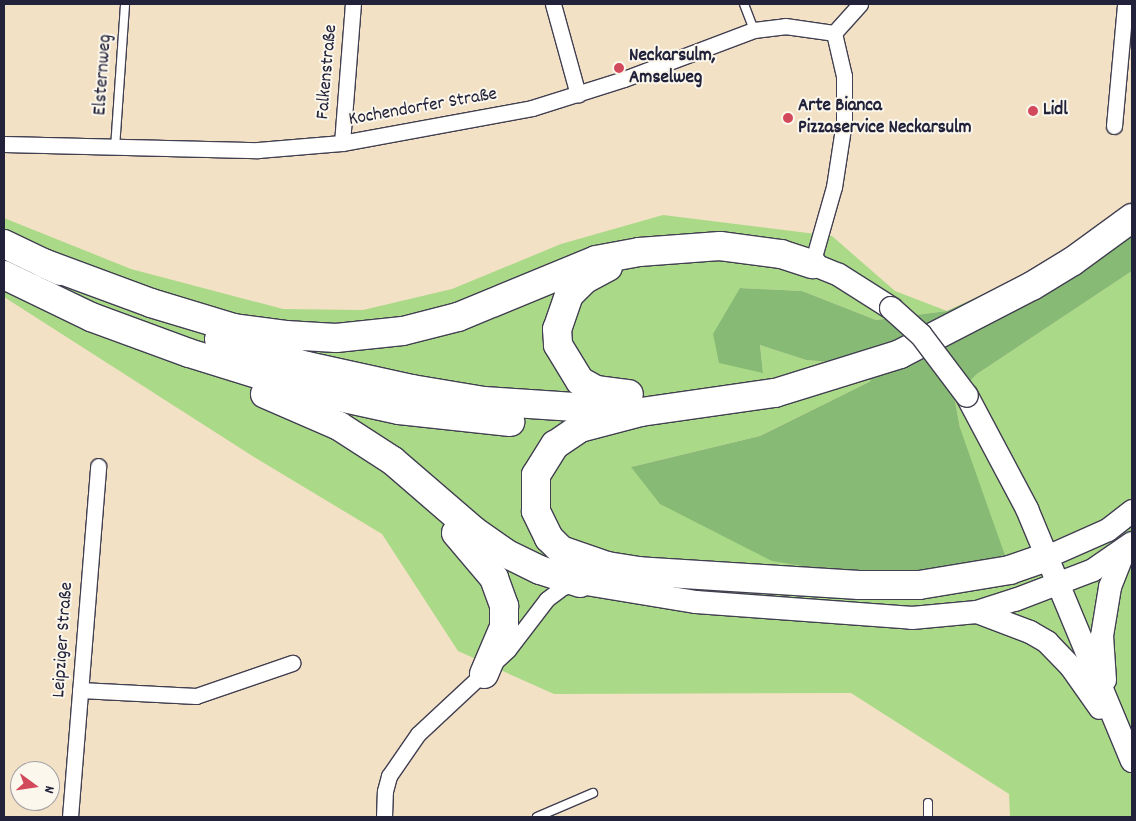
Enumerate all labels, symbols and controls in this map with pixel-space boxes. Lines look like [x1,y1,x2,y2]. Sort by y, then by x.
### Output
street label: Falkenstraße [312,24,344,120]
street label: Elsternweg [90,34,118,116]
place label: Neckarsulm, Amselweg [629,46,716,90]
marker: Neckarsulm, Amselweg [613,62,625,74]
street label: Kochendorfer Straße [347,84,499,132]
place label: Arte Bianca Pizzaservice Neckarsulm [798,96,972,140]
place label: Lidl [1043,100,1068,122]
marker: Lidl [1027,105,1039,117]
marker: Arte Bianca Pizzaservice Neckarsulm [782,112,794,124]
street label: Leipziger Straße [49,581,79,699]
north arrow [10,761,60,811]
text: N [38,784,59,795]

